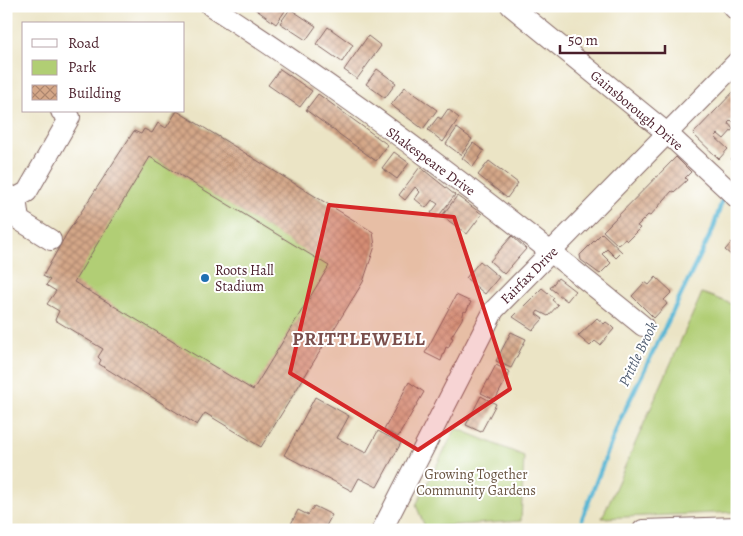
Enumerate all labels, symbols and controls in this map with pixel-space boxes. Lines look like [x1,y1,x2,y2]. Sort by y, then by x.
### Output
legend [22,22,185,112]
scale bar [560,22,666,54]
text: 50 m [568,30,598,50]
text: Road [68,33,100,53]
text: Park [68,57,97,77]
street label: Gainsborough Drive [586,66,687,155]
text: Building [68,83,121,103]
street label: Shakespeare Drive [382,123,479,200]
street label: Fairfax Drive [496,242,562,308]
place label: Roots Hall Stadium [215,261,274,296]
marker: Roots Hall Stadium [199,272,211,284]
water label: Prittle Brook [614,318,662,390]
district label: PRITTLEWELL [292,326,426,352]
park label: Growing Together Community Gardens [416,465,536,500]

